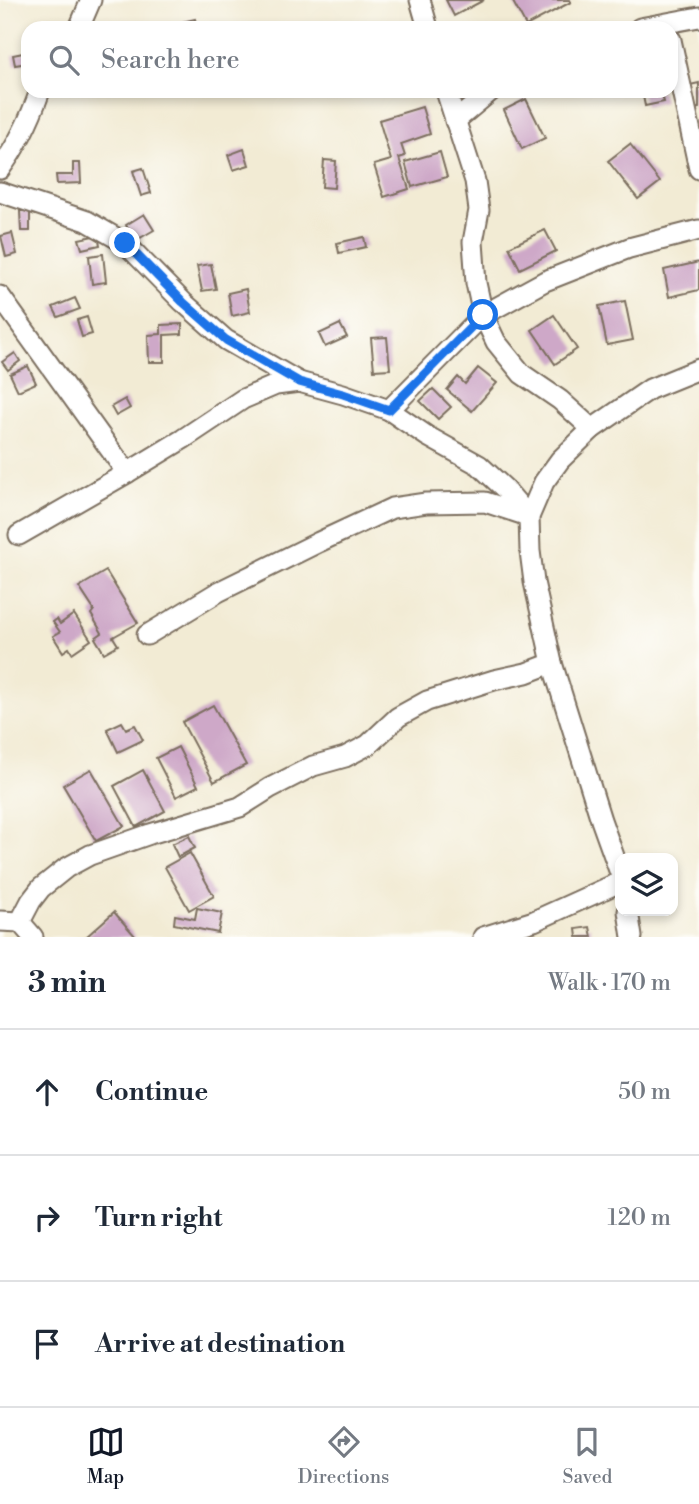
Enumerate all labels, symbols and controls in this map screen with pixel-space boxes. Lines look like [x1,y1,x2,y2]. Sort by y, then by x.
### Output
search box [21,21,678,98]
icon: search [45,41,83,79]
text: Search here [101,44,240,76]
route end [109,227,140,258]
route start [467,299,498,330]
map controls [615,853,678,916]
button: layers [615,853,678,916]
text: 3 min [28,964,106,1002]
text: Walk · 170 m [548,969,671,997]
icon: ahead [28,1073,66,1111]
text: Continue [95,1076,208,1108]
text: 50 m [618,1078,671,1106]
icon: right [28,1199,66,1237]
text: Turn right [95,1202,223,1234]
text: 120 m [607,1204,671,1232]
icon: arrive [28,1325,66,1363]
text: Arrive at destination [95,1328,345,1360]
tab: Map [87,1423,125,1489]
tab: Directions [298,1423,389,1489]
tab: Saved [563,1423,612,1489]

